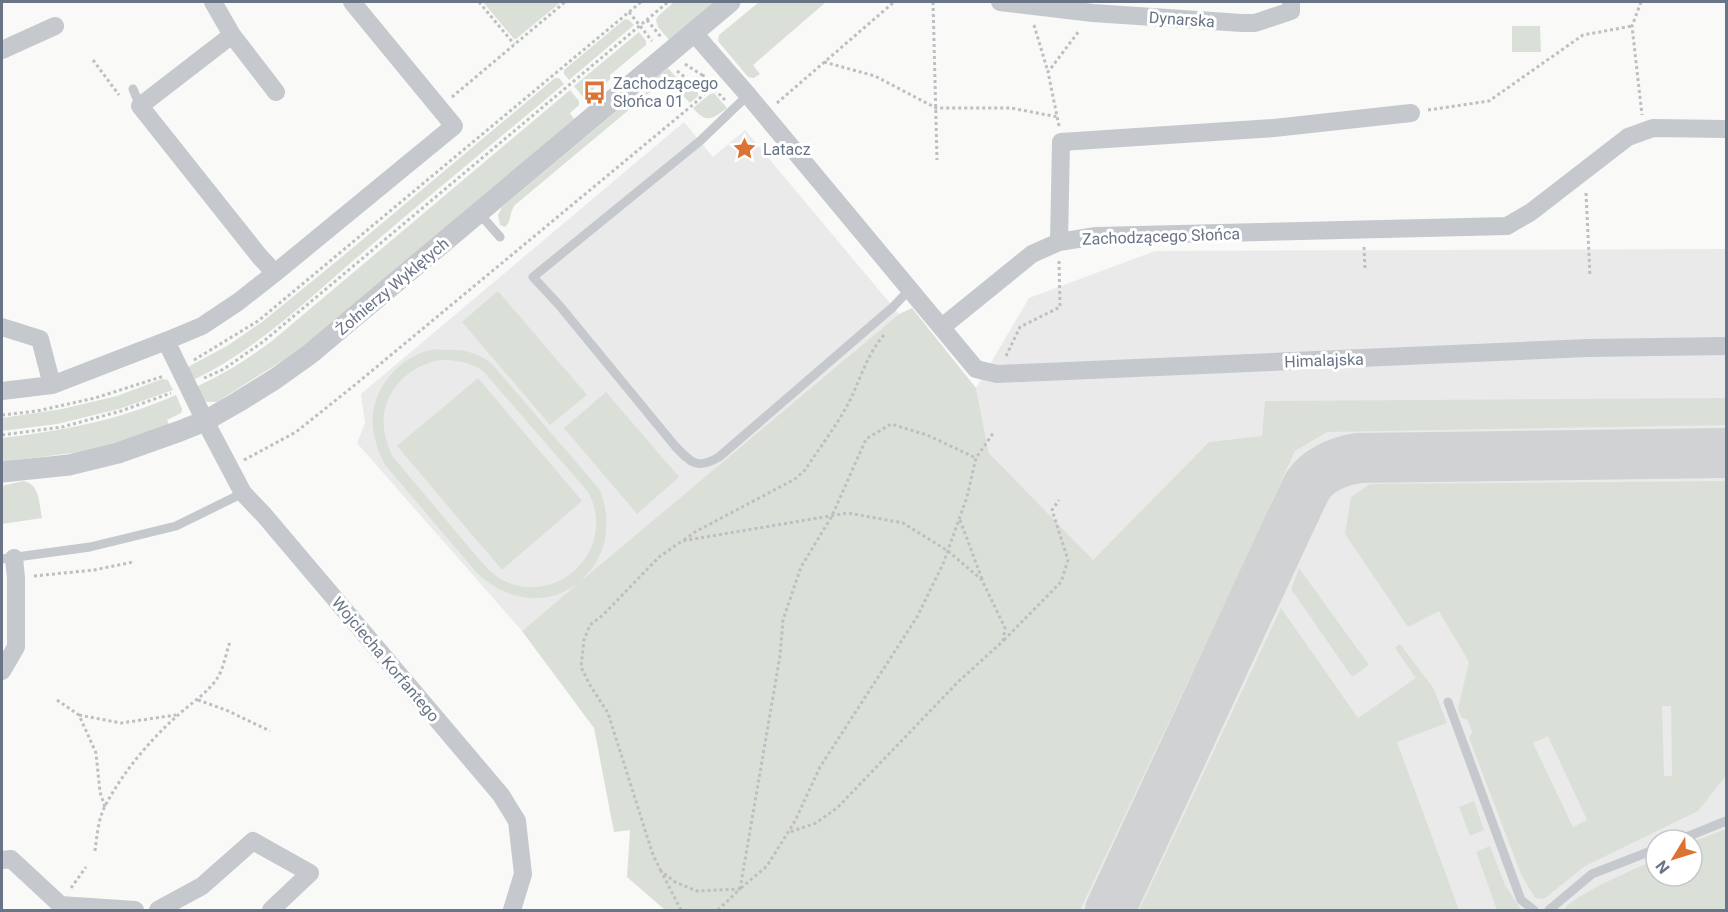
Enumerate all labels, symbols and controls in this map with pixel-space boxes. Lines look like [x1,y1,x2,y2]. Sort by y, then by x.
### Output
street label: Dynarska [1148,8,1216,31]
place label: Zachodzącego Słońca 01 [613,74,718,111]
bus stop icon: Zachodzącego Słońca 01 [582,79,608,105]
place icon: Latacz [732,136,758,162]
place label: Latacz [763,140,811,159]
street label: Zachodzącego Słońca [1082,224,1240,249]
street label: Żołnierzy Wyklętych [332,234,452,339]
street label: Himalajska [1284,350,1364,371]
street label: Wojciecha Korfantego [328,593,443,726]
north arrow [1644,828,1704,888]
text: N [1652,857,1674,877]

